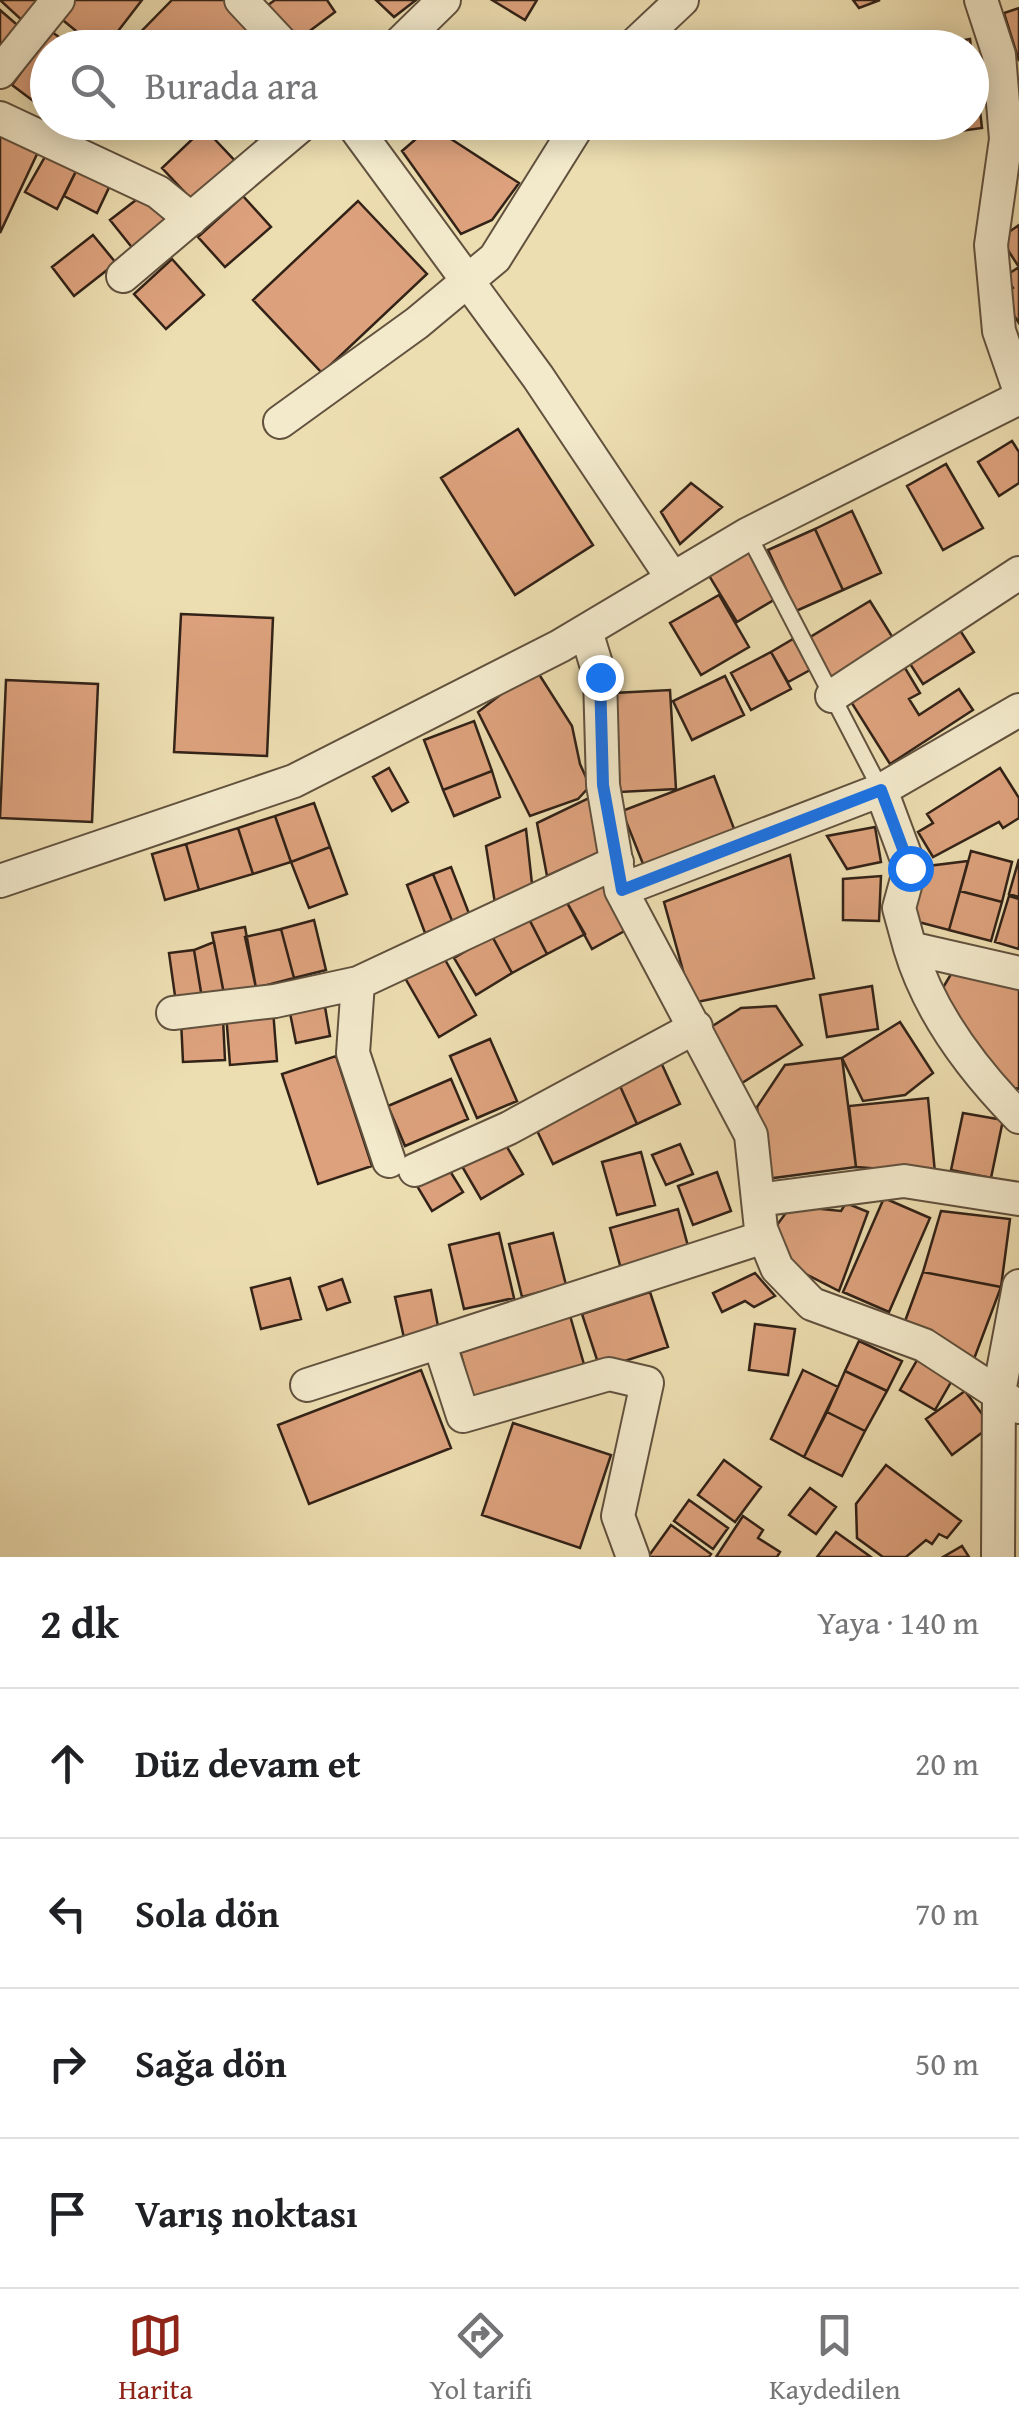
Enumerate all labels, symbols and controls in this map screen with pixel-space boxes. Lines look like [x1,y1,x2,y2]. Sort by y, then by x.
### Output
search box [30,30,989,140]
text: Burada ara [145,57,318,113]
icon: search [65,58,120,113]
route end [578,655,624,701]
route start [888,846,934,892]
text: 2 dk [40,1592,119,1653]
text: Yaya · 140 m [817,1599,979,1646]
text: Düz devam et [135,1735,361,1791]
icon: ahead [40,1736,95,1791]
text: 20 m [915,1740,979,1787]
text: Sola dön [135,1885,279,1941]
icon: left [40,1886,95,1941]
text: 70 m [915,1890,979,1937]
text: Sağa dön [135,2035,287,2091]
icon: right [40,2036,95,2091]
text: 50 m [915,2040,979,2087]
text: Varış noktası [135,2185,358,2241]
icon: arrive [40,2186,95,2241]
tab: Harita [118,2308,193,2409]
tab: Yol tarifi [430,2308,532,2409]
tab: Kaydedilen [769,2308,901,2409]

